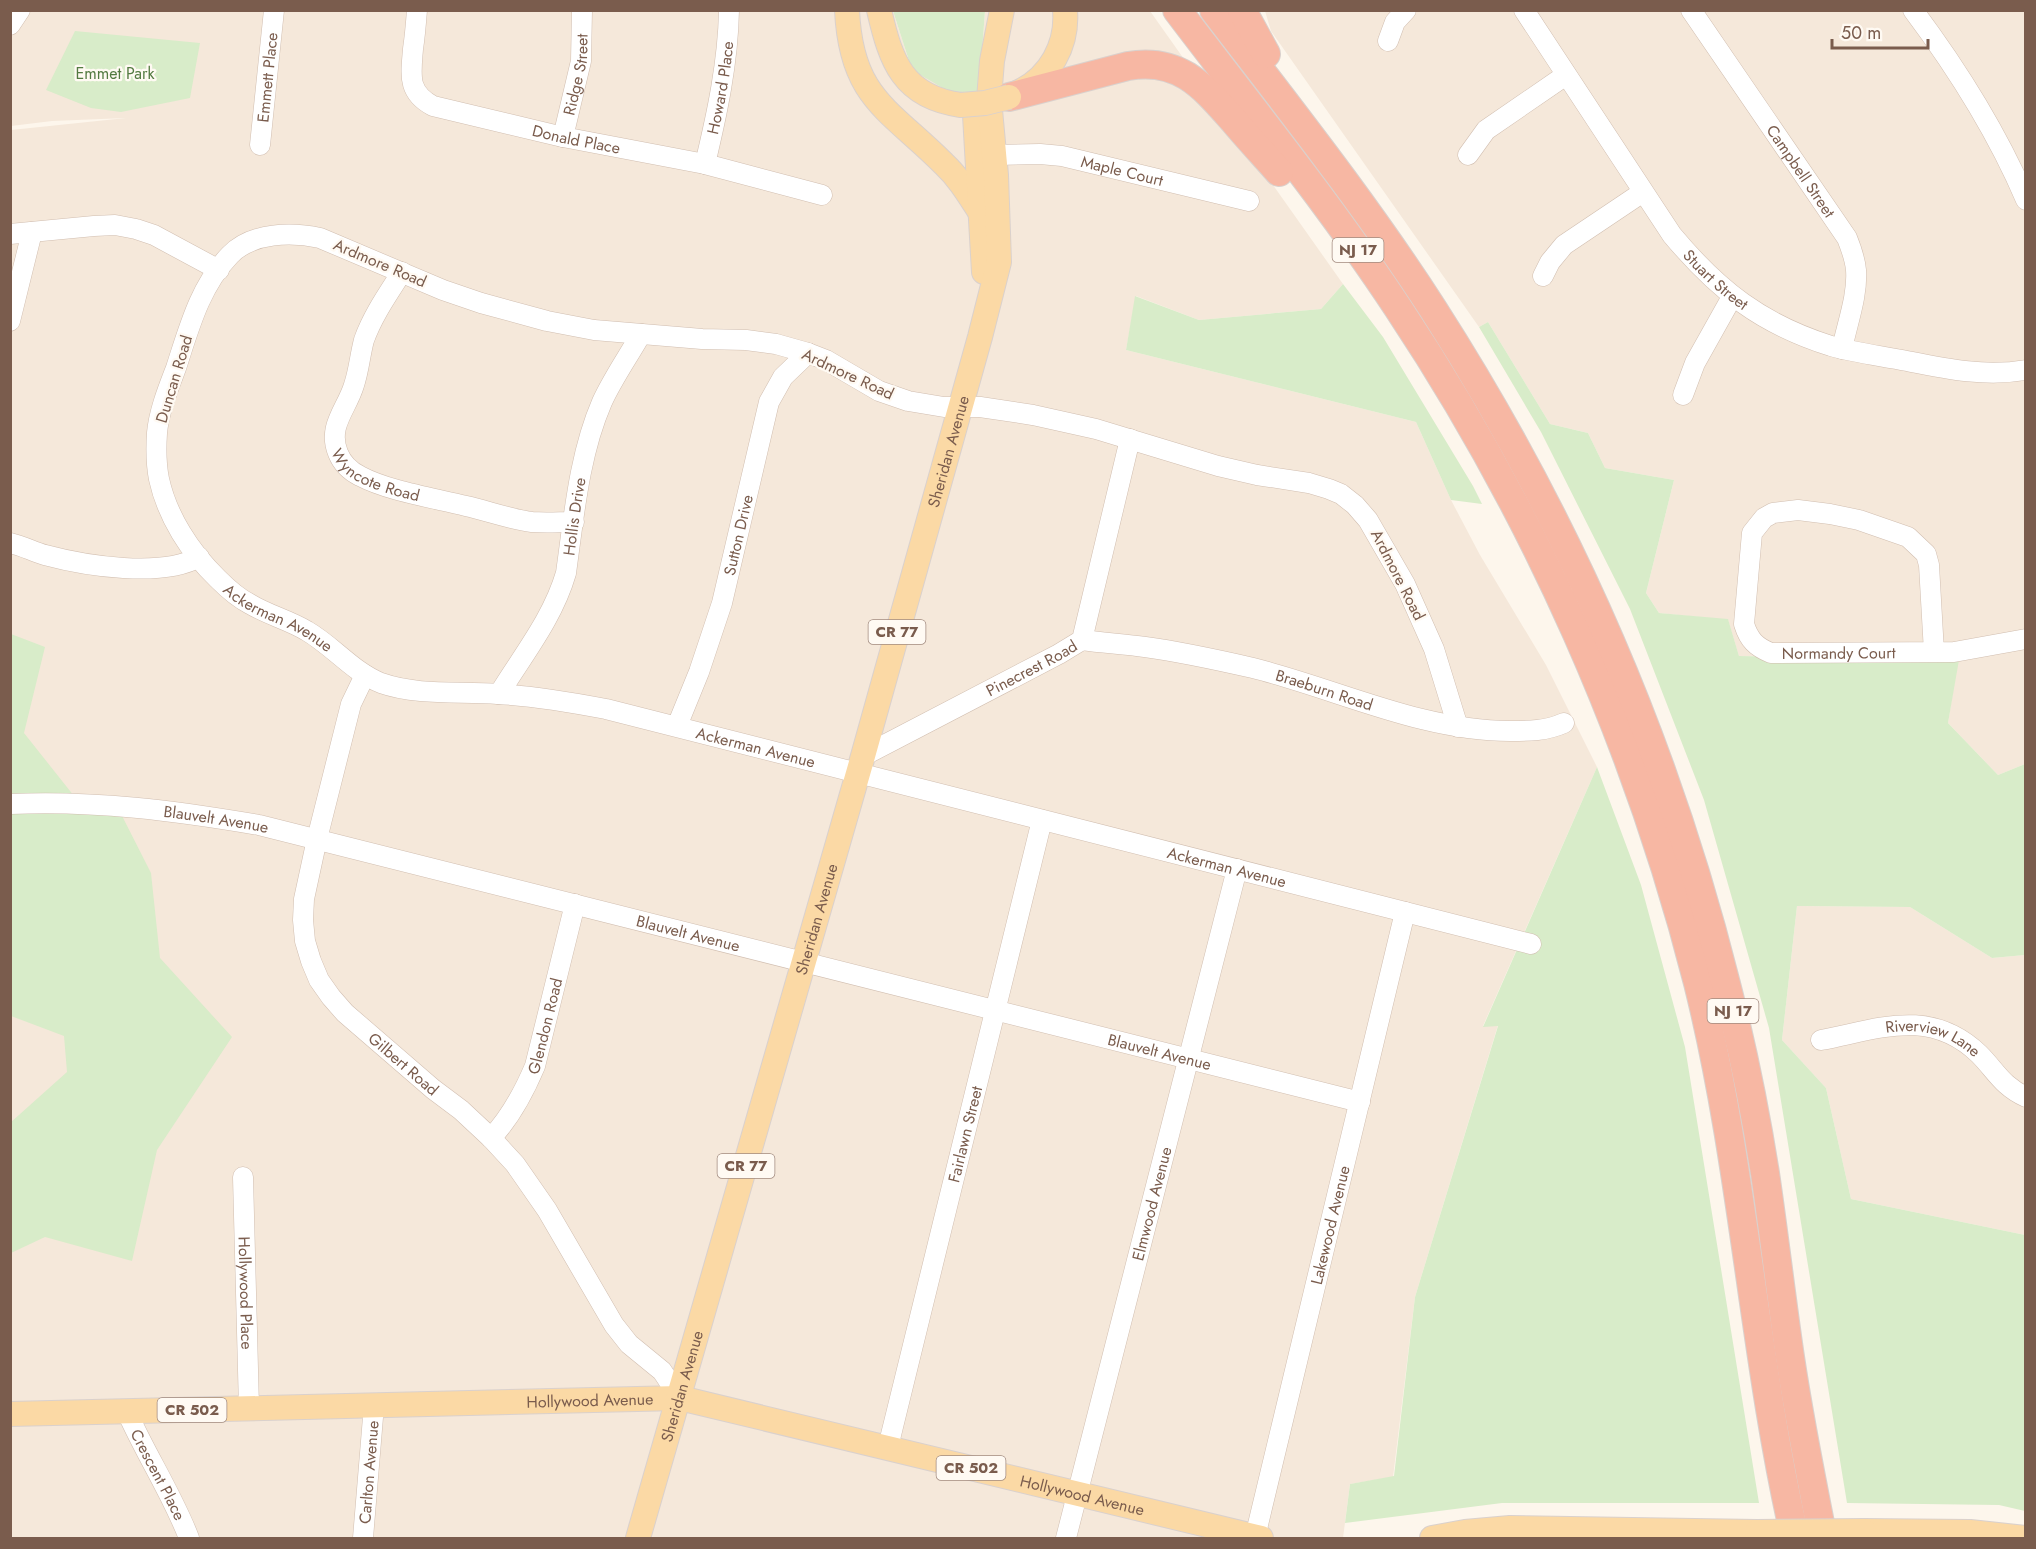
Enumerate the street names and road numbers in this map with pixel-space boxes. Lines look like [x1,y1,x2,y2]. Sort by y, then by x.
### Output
street label: Emmett Place [251,31,283,124]
street label: Ridge Street [557,33,593,118]
street label: Howard Place [701,40,739,136]
street label: Donald Place [530,119,622,159]
street label: Campbell Street [1761,120,1841,222]
street label: Maple Court [1079,149,1166,192]
street label: Ardmore Road [330,233,430,293]
road number: NJ 17 [1332,238,1384,262]
street label: Stuart Street [1678,244,1753,315]
street label: Duncan Road [150,332,198,426]
street label: Ardmore Road [798,343,898,405]
street label: Sheridan Avenue [922,393,975,510]
street label: Wyncote Road [326,444,422,507]
street label: Hollis Drive [557,475,591,557]
street label: Sutton Drive [717,492,759,578]
street label: Ardmore Road [1365,526,1431,624]
street label: Ackerman Avenue [218,578,338,657]
road number: CR 77 [868,620,926,644]
street label: Pinecrest Road [982,634,1081,702]
street label: Normandy Court [1782,641,1896,664]
street label: Braeburn Road [1273,663,1376,716]
street label: Ackerman Avenue [694,721,818,773]
street label: Blauvelt Avenue [162,799,271,839]
street label: Ackerman Avenue [1165,841,1289,893]
street label: Sheridan Avenue [789,861,843,978]
street label: Blauvelt Avenue [634,909,742,957]
street label: Glendon Road [521,976,568,1078]
road number: NJ 17 [1708,999,1758,1023]
street label: Riverview Lane [1884,1014,1986,1062]
street label: Gilbert Road [363,1027,444,1101]
street label: Blauvelt Avenue [1105,1027,1214,1076]
street label: Fairlawn Street [942,1084,988,1185]
street label: Elmwood Avenue [1126,1144,1177,1263]
road number: CR 77 [718,1154,774,1178]
street label: Lakewood Avenue [1305,1163,1355,1287]
street label: Hollywood Place [233,1236,259,1350]
street label: Sheridan Avenue [655,1328,709,1445]
street label: Hollywood Avenue [526,1387,654,1413]
road number: CR 502 [158,1398,226,1422]
street label: Carlton Avenue [353,1420,384,1525]
street label: Crescent Place [125,1425,192,1524]
road number: CR 502 [936,1456,1006,1480]
street label: Hollywood Avenue [1018,1469,1147,1521]

